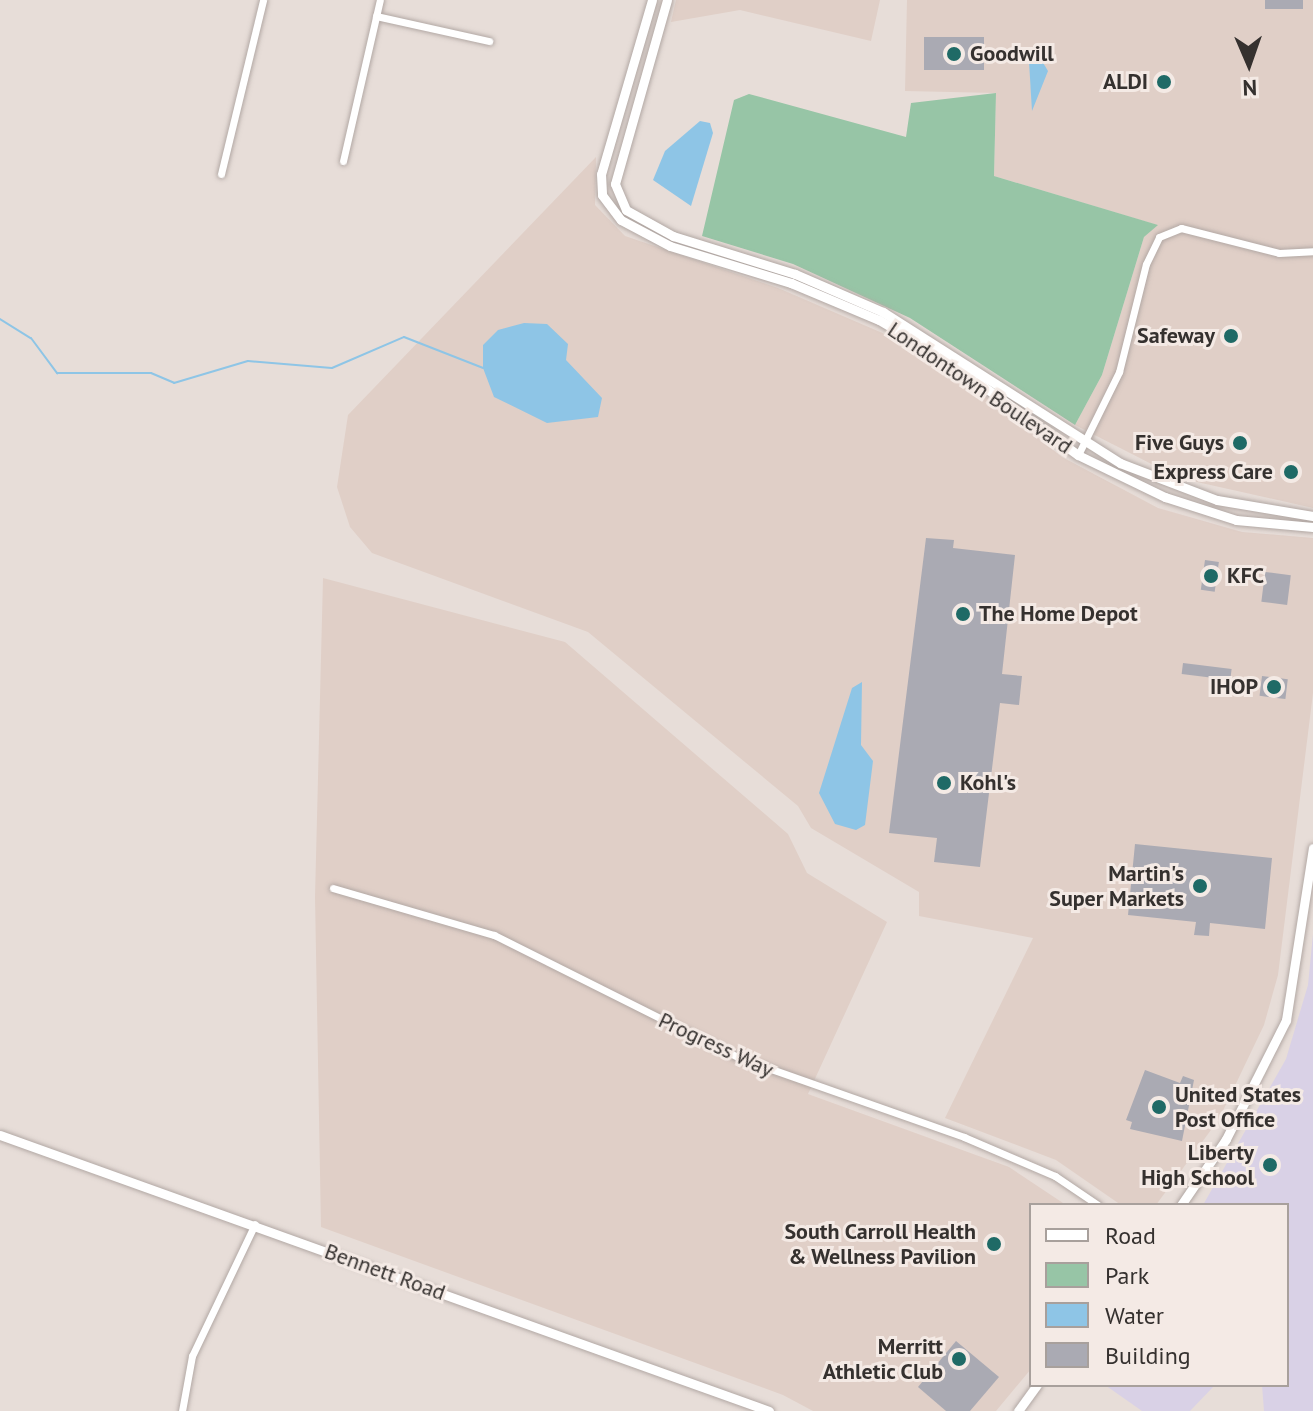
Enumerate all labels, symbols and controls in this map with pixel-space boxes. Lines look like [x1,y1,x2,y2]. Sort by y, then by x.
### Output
north arrow [1209,24,1289,104]
place label: Goodwill [970,41,1054,67]
marker: Goodwill [945,45,963,63]
place label: ALDI [1103,69,1148,95]
marker: ALDI [1155,73,1173,91]
text: N [1242,74,1258,102]
street label: Londontown Boulevard [883,316,1077,460]
place label: Safeway [1137,323,1215,349]
marker: Safeway [1222,327,1240,345]
place label: Five Guys [1135,430,1224,456]
marker: Five Guys [1231,434,1249,452]
place label: Express Care [1153,459,1273,485]
marker: Express Care [1280,461,1302,483]
place label: KFC [1227,563,1264,589]
marker: KFC [1202,567,1220,585]
place label: The Home Depot [979,601,1138,627]
marker: The Home Depot [954,605,972,623]
place label: IHOP [1210,674,1258,700]
marker: IHOP [1265,678,1283,696]
place label: Kohl's [960,770,1016,796]
marker: Kohl's [935,774,953,792]
place label: Martin's Super Markets [1049,860,1184,912]
marker: Martin's Super Markets [1191,877,1209,895]
street label: Progress Way [654,1007,778,1083]
place label: United States Post Office [1175,1081,1301,1132]
marker: United States Post Office [1150,1098,1168,1116]
place label: Liberty High School [1141,1139,1254,1190]
marker: Liberty High School [1261,1156,1279,1174]
legend [1029,1203,1289,1387]
place label: South Carroll Health & Wellness Pavilion [784,1218,976,1270]
text: Road [1105,1220,1156,1251]
marker: South Carroll Health & Wellness Pavilion [983,1233,1005,1255]
street label: Bennett Road [321,1238,449,1306]
text: Park [1105,1260,1149,1291]
text: Water [1105,1300,1164,1331]
place label: Merritt Athletic Club [822,1333,943,1384]
text: Building [1105,1340,1191,1371]
marker: Merritt Athletic Club [950,1350,968,1368]

